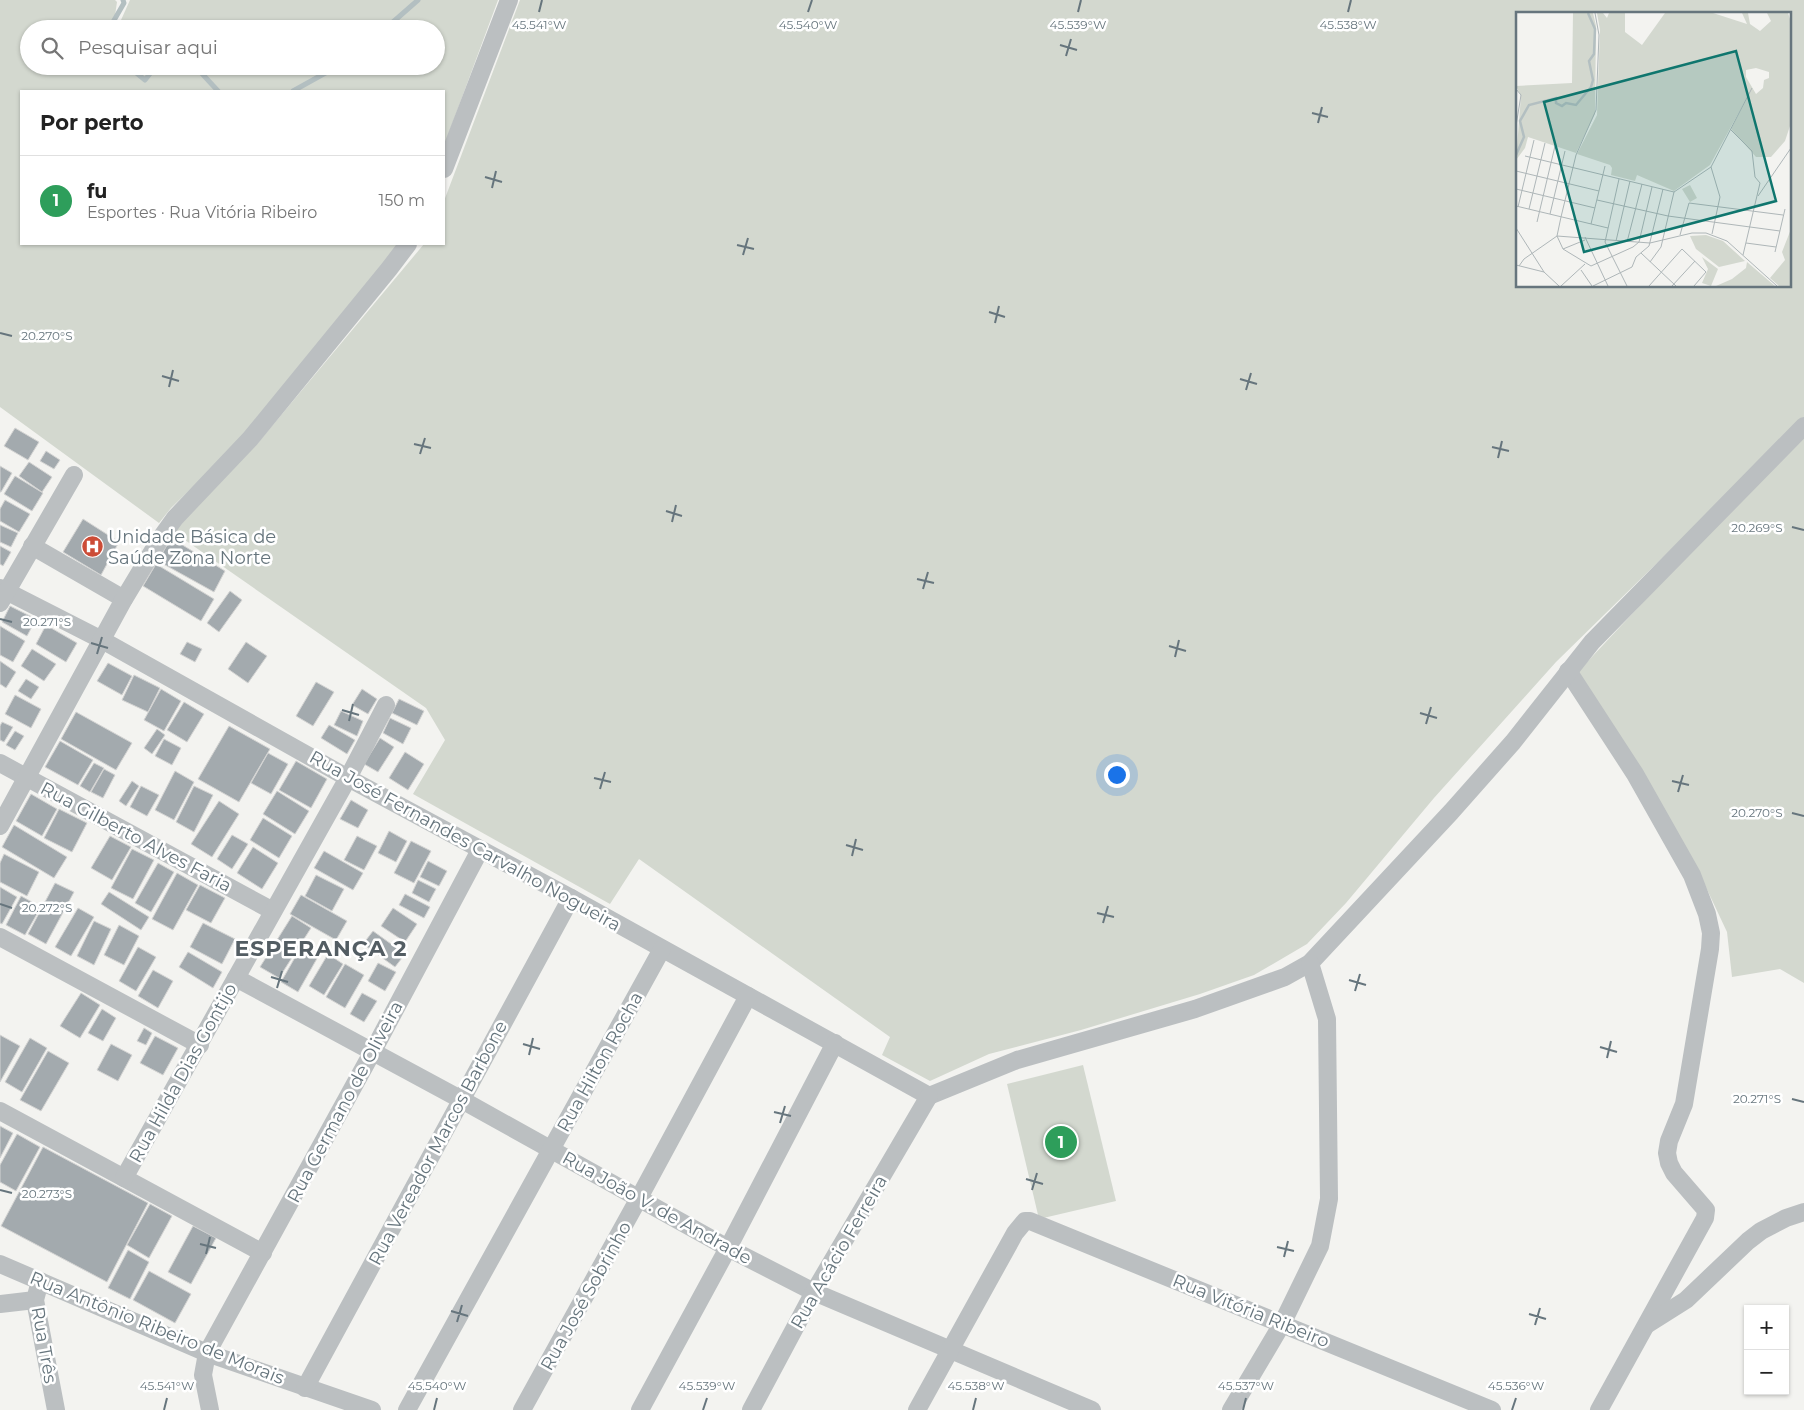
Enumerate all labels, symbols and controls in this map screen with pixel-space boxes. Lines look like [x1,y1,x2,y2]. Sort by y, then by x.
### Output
inset map [1516,12,1792,288]
text: 45.541°W [512,17,566,32]
text: 45.540°W [779,17,837,32]
text: 45.539°W [1050,17,1106,32]
text: 45.538°W [1319,17,1377,32]
search box [20,20,445,75]
icon: search [38,34,66,62]
text: Pesquisar aqui [78,36,218,59]
text: Por perto [40,110,144,135]
text: fu [87,180,107,203]
text: 1 [53,191,59,210]
text: 150 m [378,191,425,210]
text: Esportes · Rua Vitória Ribeiro [87,203,317,222]
text: 20.270°S [21,328,73,343]
text: 20.269°S [1731,520,1783,535]
place label: Unidade Básica de Saúde Zona Norte [108,526,276,569]
hospital icon: Unidade Básica de Saúde Zona Norte [80,535,104,559]
text: 20.271°S [23,614,71,629]
street label: Rua José Fernandes Carvalho Nogueira [305,746,625,936]
your location [1104,762,1130,788]
street label: Rua Gilberto Alves Faria [37,777,235,897]
text: 20.270°S [1731,805,1783,820]
text: 20.272°S [22,900,72,915]
district label: ESPERANÇA 2 [235,935,407,962]
street label: Rua Hilda Dias Gontijo [124,979,242,1167]
street label: Rua Hilton Rocha [552,988,648,1136]
street label: Rua Germano de Oliveira [282,997,408,1207]
street label: Rua Vereador Marcos Barbone [364,1017,512,1269]
text: 20.271°S [1733,1091,1781,1106]
pin: 1 [1045,1123,1077,1161]
street label: Rua João V. de Andrade [559,1147,756,1269]
street label: Rua Acácio Ferreira [786,1171,892,1333]
text: 20.273°S [22,1186,72,1201]
street label: Rua José Sobrinho [536,1218,636,1374]
street label: Rua Antônio Ribeiro de Morais [27,1267,288,1389]
street label: Rua Vitória Ribeiro [1169,1270,1333,1352]
street label: Rua Três [26,1305,62,1385]
map controls [1744,1305,1789,1395]
button: + [1744,1305,1789,1350]
button: − [1744,1350,1789,1395]
text: 45.541°W [140,1378,194,1393]
text: 45.540°W [408,1378,466,1393]
text: 45.539°W [679,1378,735,1393]
text: 45.538°W [947,1378,1005,1393]
text: 45.537°W [1218,1378,1274,1393]
text: 45.536°W [1488,1378,1544,1393]

